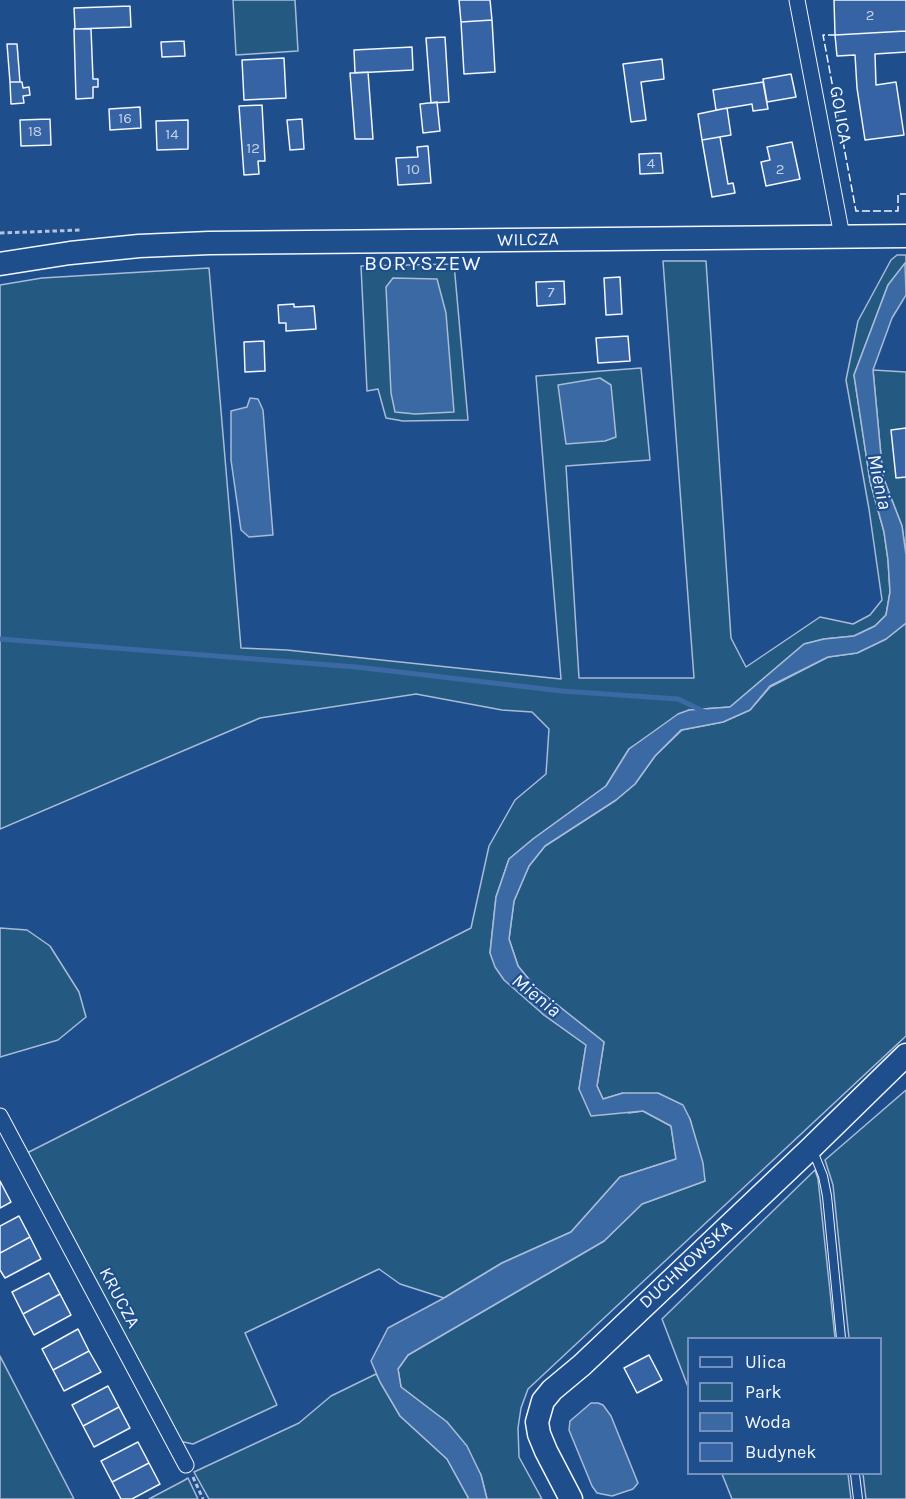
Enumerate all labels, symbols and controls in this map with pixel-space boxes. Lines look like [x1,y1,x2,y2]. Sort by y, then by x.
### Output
house number: 2 [866,7,874,25]
street label: GOLICA [824,85,856,145]
house number: 16 [118,110,132,128]
house number: 18 [28,123,42,141]
house number: 14 [165,126,179,144]
house number: 12 [246,140,260,158]
house number: 4 [647,155,655,173]
house number: 10 [406,161,420,179]
house number: 2 [776,161,784,179]
street label: WILCZA [497,229,559,251]
district label: BORYSZEW [364,251,482,277]
house number: 7 [547,284,555,302]
water label: Mienia [861,452,897,512]
water label: Mienia [507,969,565,1023]
street label: DUCHNOWSKA [635,1217,737,1313]
street label: KRUCZA [94,1264,144,1332]
legend [687,1337,882,1475]
text: Ulica [745,1351,786,1373]
text: Park [745,1381,782,1403]
text: Woda [745,1411,791,1433]
text: Budynek [745,1441,816,1463]

